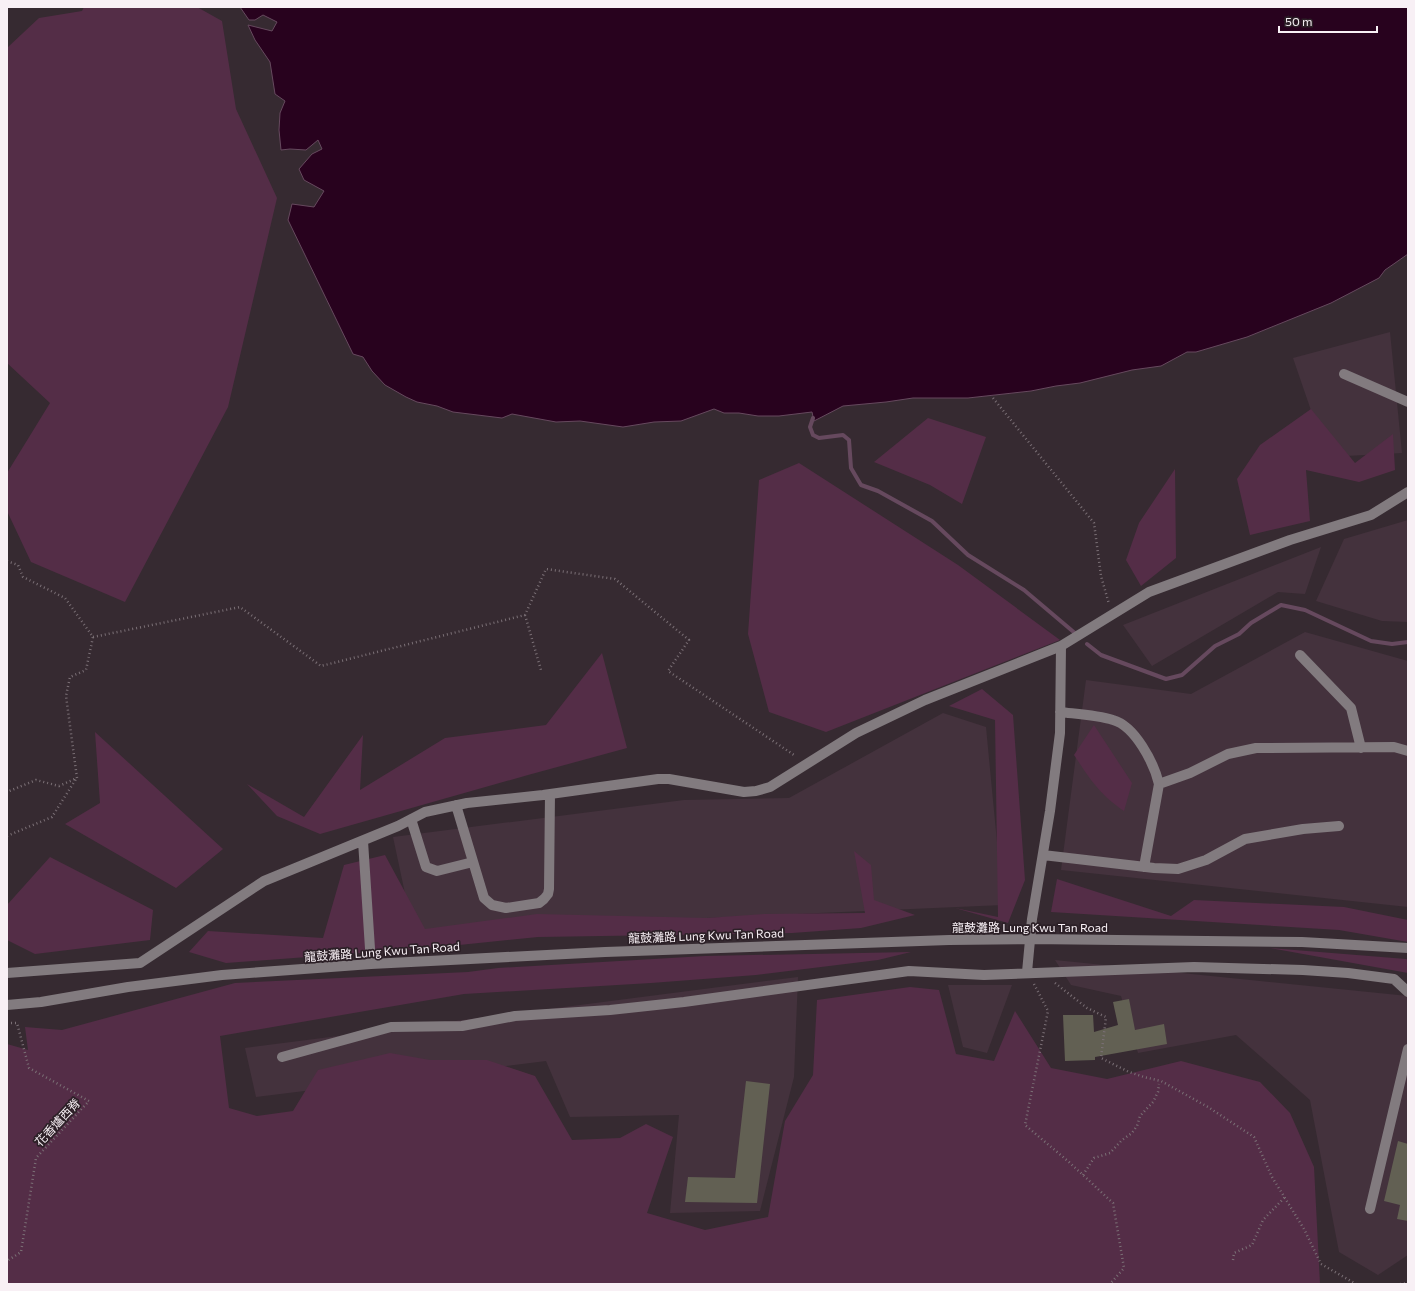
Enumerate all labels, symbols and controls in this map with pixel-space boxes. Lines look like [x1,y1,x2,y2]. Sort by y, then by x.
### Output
scale bar [1279,8,1377,34]
text: 50 m [1285,14,1313,28]
street label: 龍鼓灘路 Lung Kwu Tan Road [952,920,1108,934]
street label: 龍鼓灘路 Lung Kwu Tan Road [628,925,784,945]
street label: 龍鼓灘路 Lung Kwu Tan Road [304,939,460,963]
street label: 花香爐西脊 [31,1095,83,1149]

